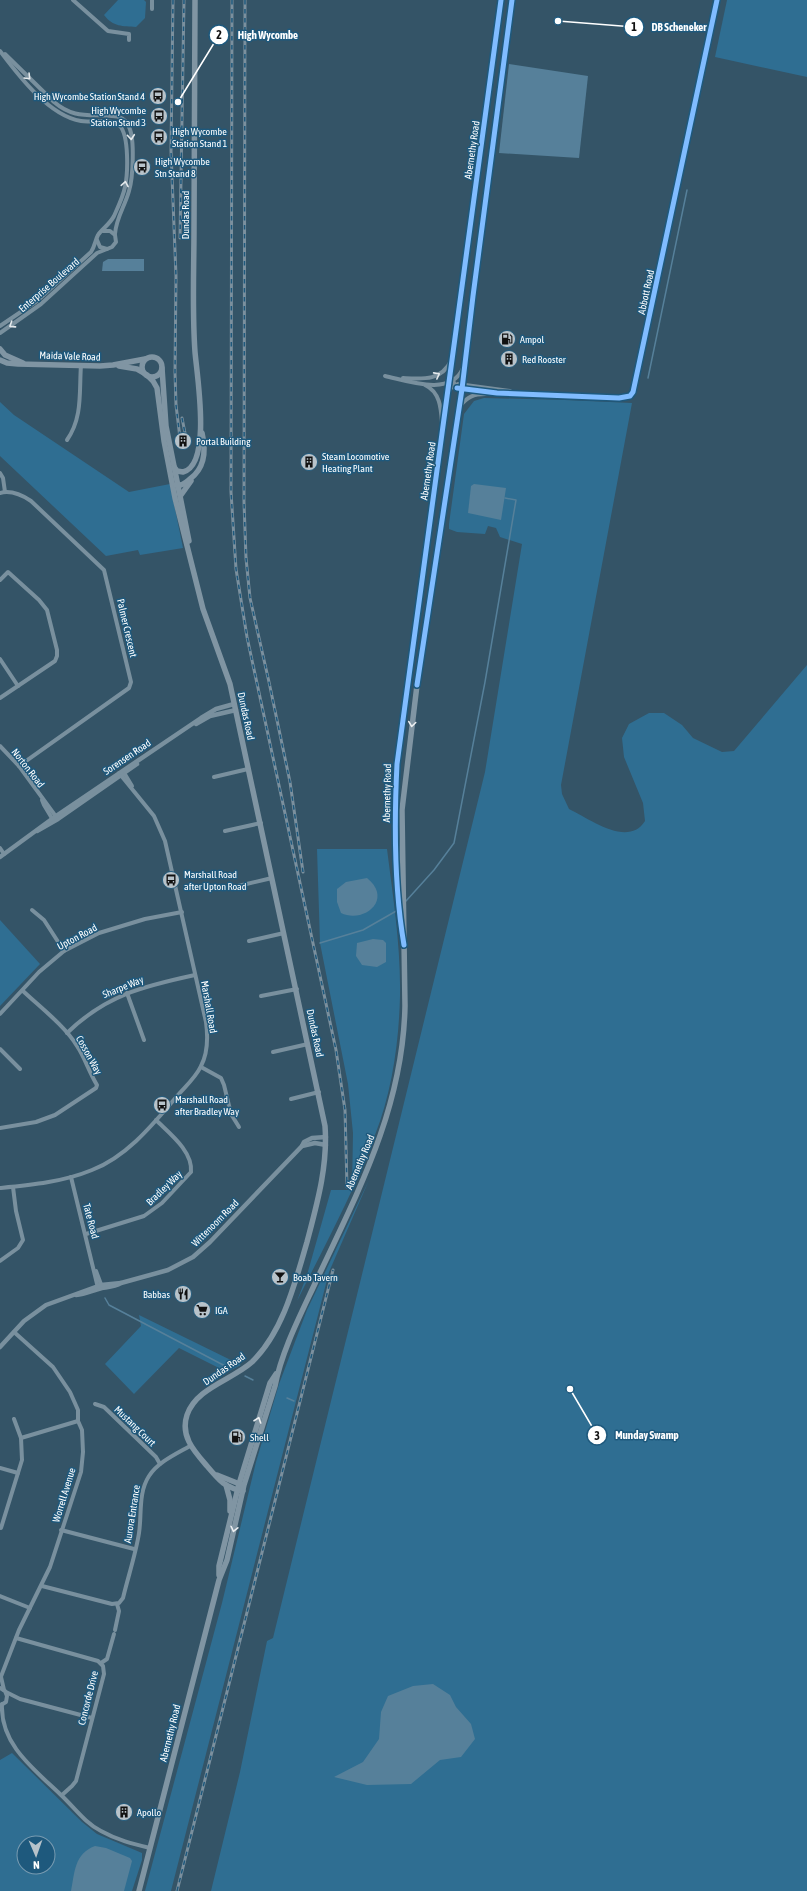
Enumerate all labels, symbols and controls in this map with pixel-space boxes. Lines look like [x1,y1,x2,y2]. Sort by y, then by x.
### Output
callout: DB Scheneker [624,16,715,39]
text: 1 [631,20,637,34]
text: DB Scheneker [651,21,707,33]
callout: High Wycombe [209,23,306,46]
text: 2 [216,28,222,42]
text: High Wycombe [238,29,298,41]
one-way arrow [23,72,31,80]
bus stop icon: High Wycombe Station Stand 4 [148,86,168,106]
place label: High Wycombe Station Stand 4 [34,91,145,102]
place label: High Wycombe Station Stand 3 [91,105,146,128]
bus stop icon: High Wycombe Station Stand 3 [149,106,169,126]
street label: Abernethy Road [462,120,482,180]
place label: High Wycombe Station Stand 1 [172,126,228,149]
bus stop icon: High Wycombe Station Stand 1 [149,127,169,147]
one-way arrow [126,134,135,140]
place label: High Wycombe Stn Stand 8 [155,156,210,179]
bus stop icon: High Wycombe Stn Stand 8 [132,157,152,177]
one-way arrow [120,181,129,188]
street label: Dundas Road [180,190,191,239]
street label: Enterprise Boulevard [17,256,82,314]
street label: Abbott Road [636,268,656,315]
one-way arrow [9,321,16,328]
fuel station icon: Ampol [497,329,517,349]
place label: Ampol [520,334,545,345]
street label: Maida Vale Road [39,349,101,363]
building icon: Red Rooster [499,349,519,369]
place label: Red Rooster [522,354,567,365]
one-way arrow [433,372,440,380]
building icon: Portal Building [173,431,193,451]
place label: Portal Building [196,436,251,447]
street label: Abernethy Road [418,441,438,501]
place label: Steam Locomotive Heating Plant [322,451,390,474]
building icon: Steam Locomotive Heating Plant [299,452,319,472]
street label: Palmer Crescent [115,598,139,658]
street label: Dundas Road [236,691,256,741]
one-way arrow [408,721,417,727]
street label: Sorensen Road [101,737,153,777]
street label: Norton Road [9,746,47,790]
street label: Abernethy Road [381,763,393,823]
place label: Marshall Road after Upton Road [184,869,247,892]
bus stop icon: Marshall Road after Upton Road [161,870,181,890]
street label: Upton Road [55,922,99,952]
street label: Sharpe Way [101,974,145,1000]
street label: Marshall Road [199,980,219,1034]
street label: Dundas Road [305,1008,325,1058]
street label: Cosson Way [74,1034,104,1076]
place label: Marshall Road after Bradley Way [175,1094,239,1117]
bus stop icon: Marshall Road after Bradley Way [152,1095,172,1115]
street label: Abernethy Road [343,1133,377,1191]
street label: Bradley Way [144,1168,184,1208]
street label: Wittenoom Road [189,1197,241,1249]
street label: Tate Road [81,1202,101,1240]
bar icon: Boab Tavern [270,1267,290,1287]
place label: Boab Tavern [293,1272,338,1283]
restaurant icon: Babbas [173,1284,193,1304]
place label: Babbas [143,1289,170,1300]
supermarket icon: IGA [192,1300,212,1320]
place label: IGA [215,1305,228,1316]
street label: Dundas Road [201,1350,247,1387]
street label: Mustang Court [112,1404,158,1448]
one-way arrow [253,1416,262,1423]
callout: Munday Swamp [587,1424,687,1447]
fuel station icon: Shell [227,1427,247,1447]
text: 3 [594,1429,600,1443]
text: Munday Swamp [615,1429,679,1441]
place label: Shell [250,1432,269,1443]
street label: Worrell Avenue [50,1466,78,1524]
street label: Aurora Entrance [122,1484,142,1544]
one-way arrow [230,1525,239,1532]
street label: Concorde Drive [76,1669,100,1726]
street label: Abernethy Road [158,1703,183,1763]
building icon: Apollo [114,1802,134,1822]
place label: Apollo [137,1807,162,1818]
north arrow [16,1835,56,1875]
text: N [33,1859,40,1871]

